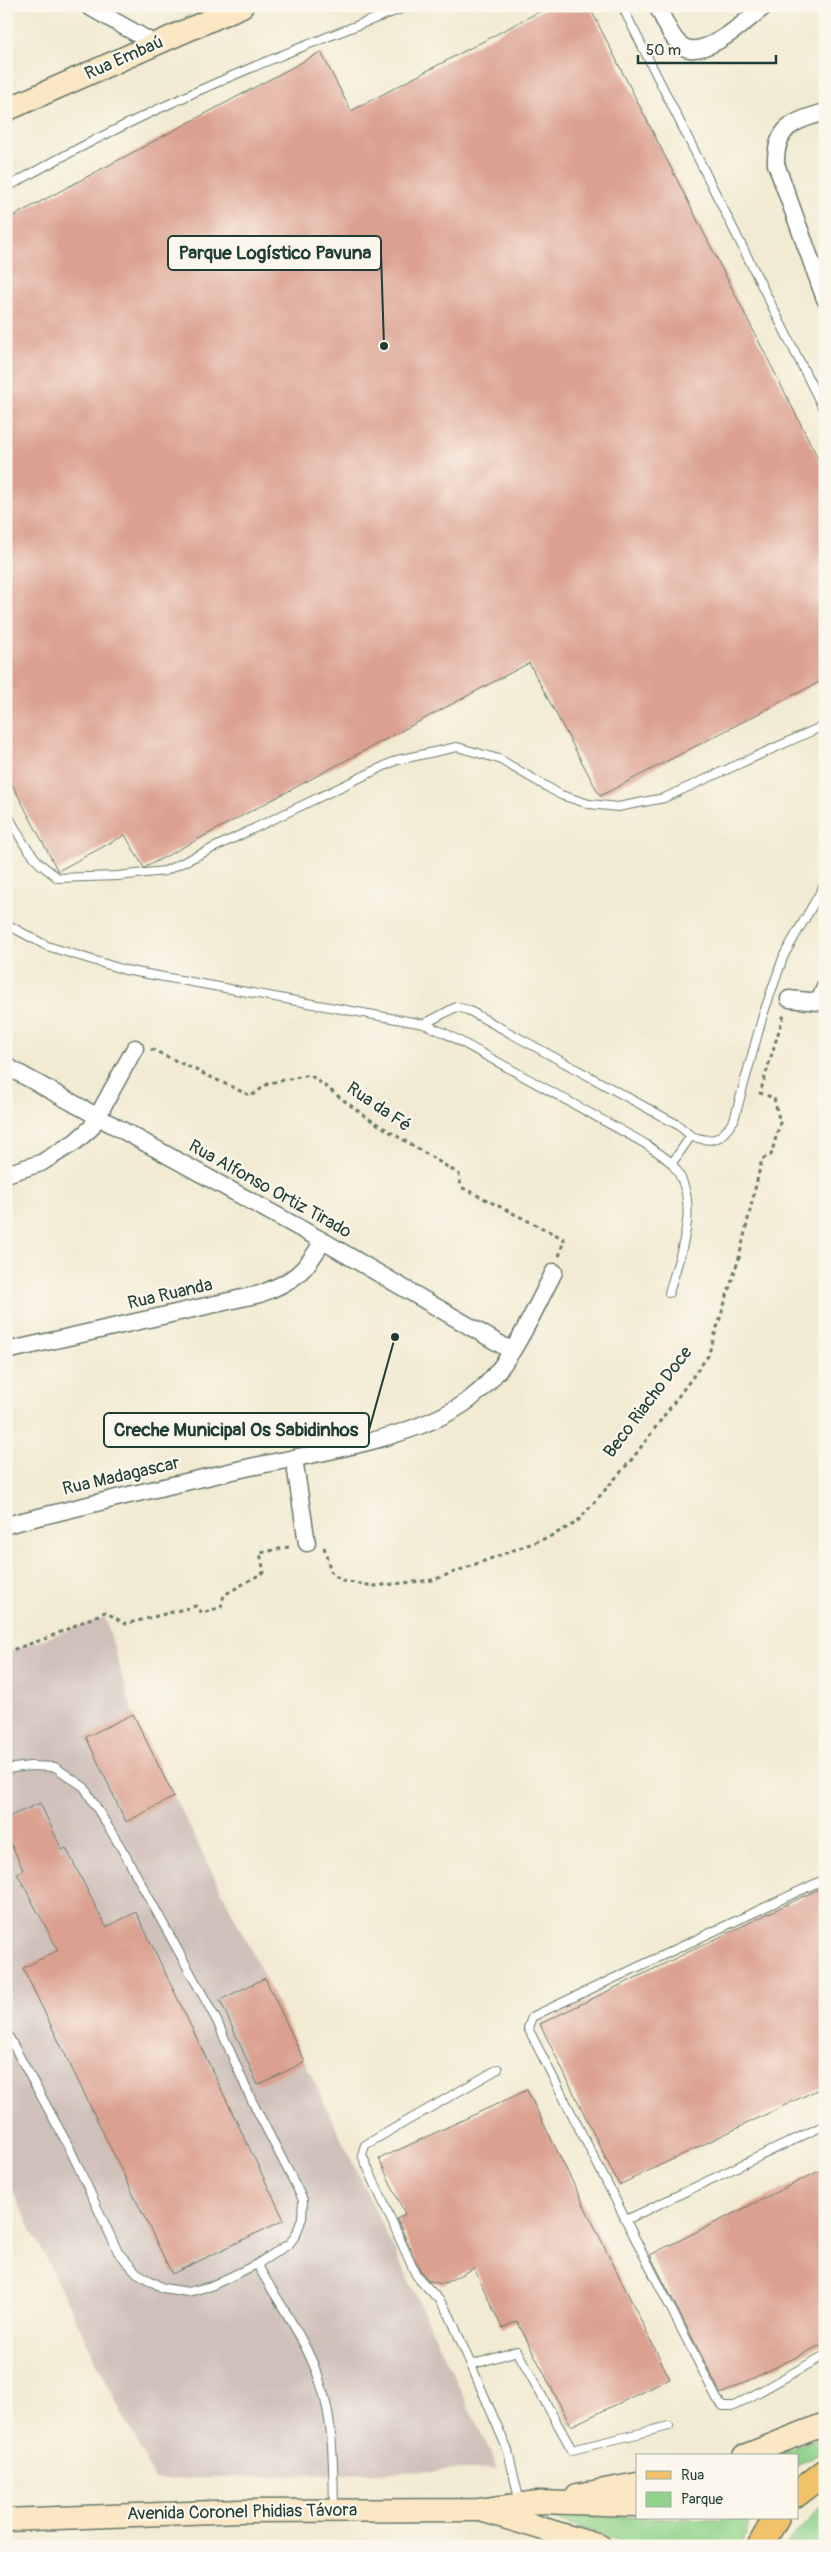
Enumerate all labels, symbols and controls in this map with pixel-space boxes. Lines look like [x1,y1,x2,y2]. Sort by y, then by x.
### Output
street label: Rua Embaú [81,30,167,86]
scale bar [638,32,776,64]
text: 50 m [646,41,681,60]
callout: Parque Logístico Pavuna [168,236,381,270]
text: Parque Logístico Pavuna [179,241,372,265]
street label: Rua da Fé [342,1077,416,1137]
street label: Rua Alfonso Ortiz Tirado [185,1135,356,1243]
street label: Rua Ruanda [125,1273,215,1315]
street label: Beco Riacho Doce [599,1342,698,1462]
callout: Creche Municipal Os Sabidinhos [104,1413,369,1447]
text: Creche Municipal Os Sabidinhos [114,1418,359,1442]
street label: Rua Madagascar [60,1451,182,1501]
legend [636,2454,798,2520]
text: Rua [681,2466,704,2485]
text: Parque [681,2490,724,2509]
street label: Avenida Coronel Phidias Távora [127,2498,357,2526]

